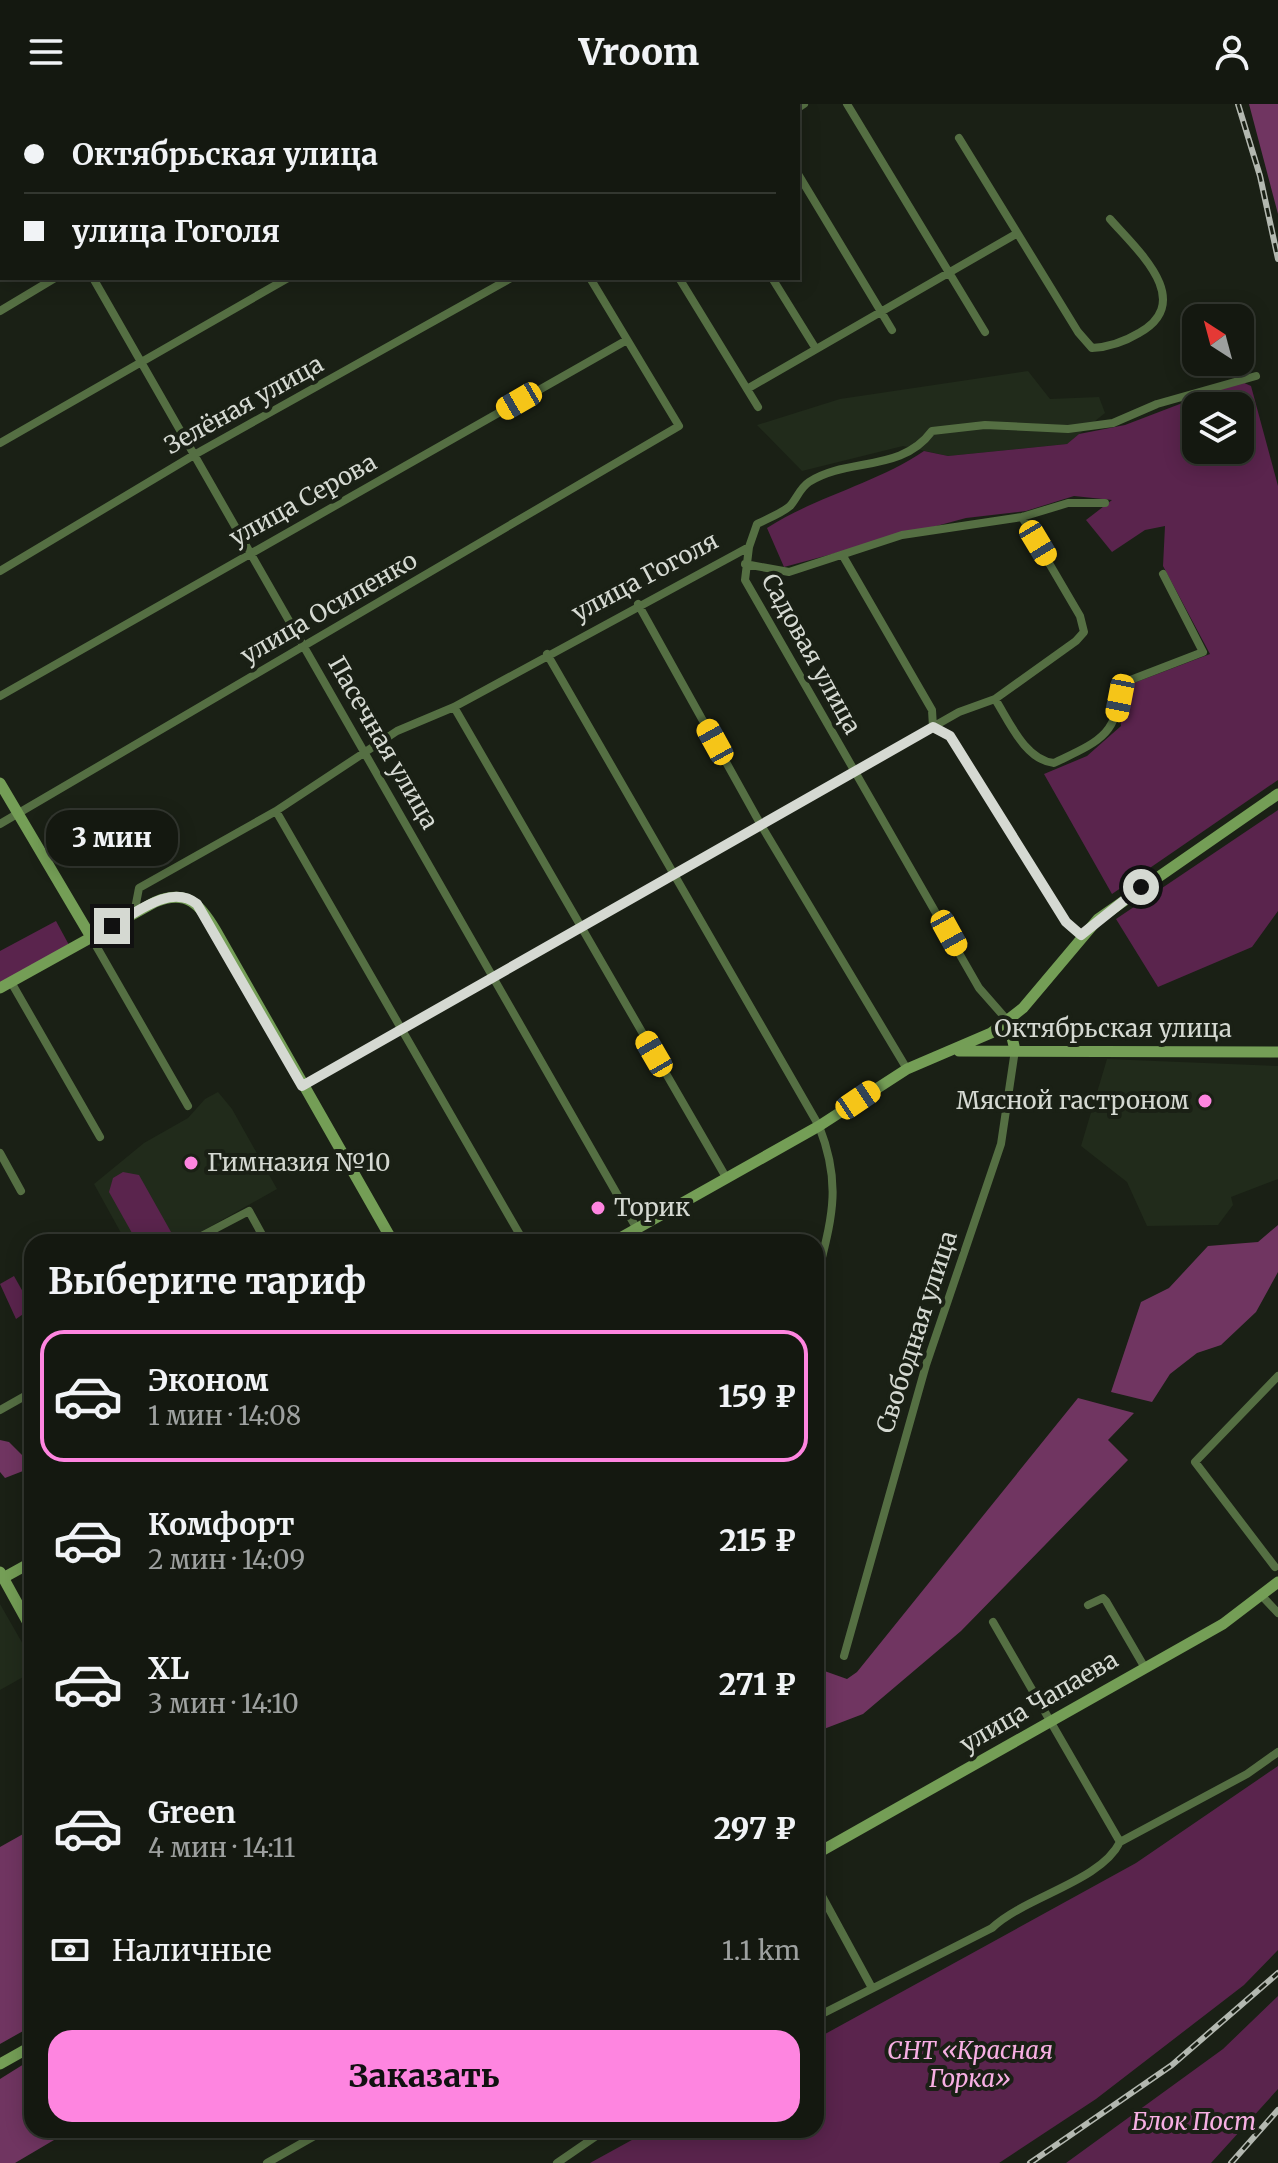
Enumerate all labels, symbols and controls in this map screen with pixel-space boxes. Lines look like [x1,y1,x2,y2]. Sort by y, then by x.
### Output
icon: menu [24,30,68,74]
text: Vroom [579,30,699,75]
icon: person [1210,30,1254,74]
text: Октябрьская улица [72,135,378,173]
text: улица Гоголя [72,212,280,250]
north arrow [1182,304,1254,376]
map controls [1182,304,1254,464]
street label: Зелёная улица [159,348,329,461]
car [492,379,546,423]
button: layers [1182,392,1254,464]
street label: улица Серова [224,446,382,553]
car [1015,516,1061,570]
street label: улица Гоголя [566,525,723,628]
street label: улица Осипенко [235,544,423,671]
street label: Садовая улица [755,568,868,740]
street label: Пасечная улица [321,651,446,835]
car [1104,672,1136,724]
car [693,715,737,769]
callout: 3 мин [46,810,178,866]
text: 3 мин [72,821,152,854]
route start [1123,869,1159,905]
car [927,906,971,960]
route end [94,908,130,944]
street label: Октябрьская улица [994,1013,1232,1044]
car [632,1027,676,1081]
car [831,1077,885,1123]
place label: Мясной гастроном [956,1085,1189,1116]
marker: Мясной гастроном [1196,1092,1214,1110]
place label: Гимназия №10 [207,1147,391,1178]
marker: Гимназия №10 [182,1154,200,1172]
place label: Торик [614,1192,690,1223]
marker: Торик [589,1199,607,1217]
street label: Свободная улица [869,1227,964,1437]
text: Выберите тариф [48,1259,366,1304]
icon: car [52,1360,124,1432]
text: Эконом [148,1361,269,1399]
text: 159 ₽ [718,1377,796,1415]
text: 1 мин · 14:08 [148,1399,301,1432]
icon: car [52,1504,124,1576]
text: Комфорт [148,1505,295,1543]
text: 215 ₽ [719,1521,796,1559]
text: 2 мин · 14:09 [148,1543,305,1576]
street label: улица Чапаева [954,1644,1124,1759]
icon: car [52,1648,124,1720]
text: XL [148,1649,189,1687]
text: 271 ₽ [719,1665,796,1703]
text: 3 мин · 14:10 [148,1687,299,1720]
icon: car [52,1792,124,1864]
text: Green [148,1793,236,1831]
text: 297 ₽ [714,1809,796,1847]
text: 4 мин · 14:11 [148,1831,295,1864]
icon: cash [48,1928,92,1972]
text: Наличные [112,1931,272,1969]
text: 1.1 km [722,1934,800,1967]
button: Заказать [48,2030,800,2122]
park label: СНТ «Красная Горка» [887,2035,1053,2094]
park label: Блок Пост [1132,2106,1256,2137]

